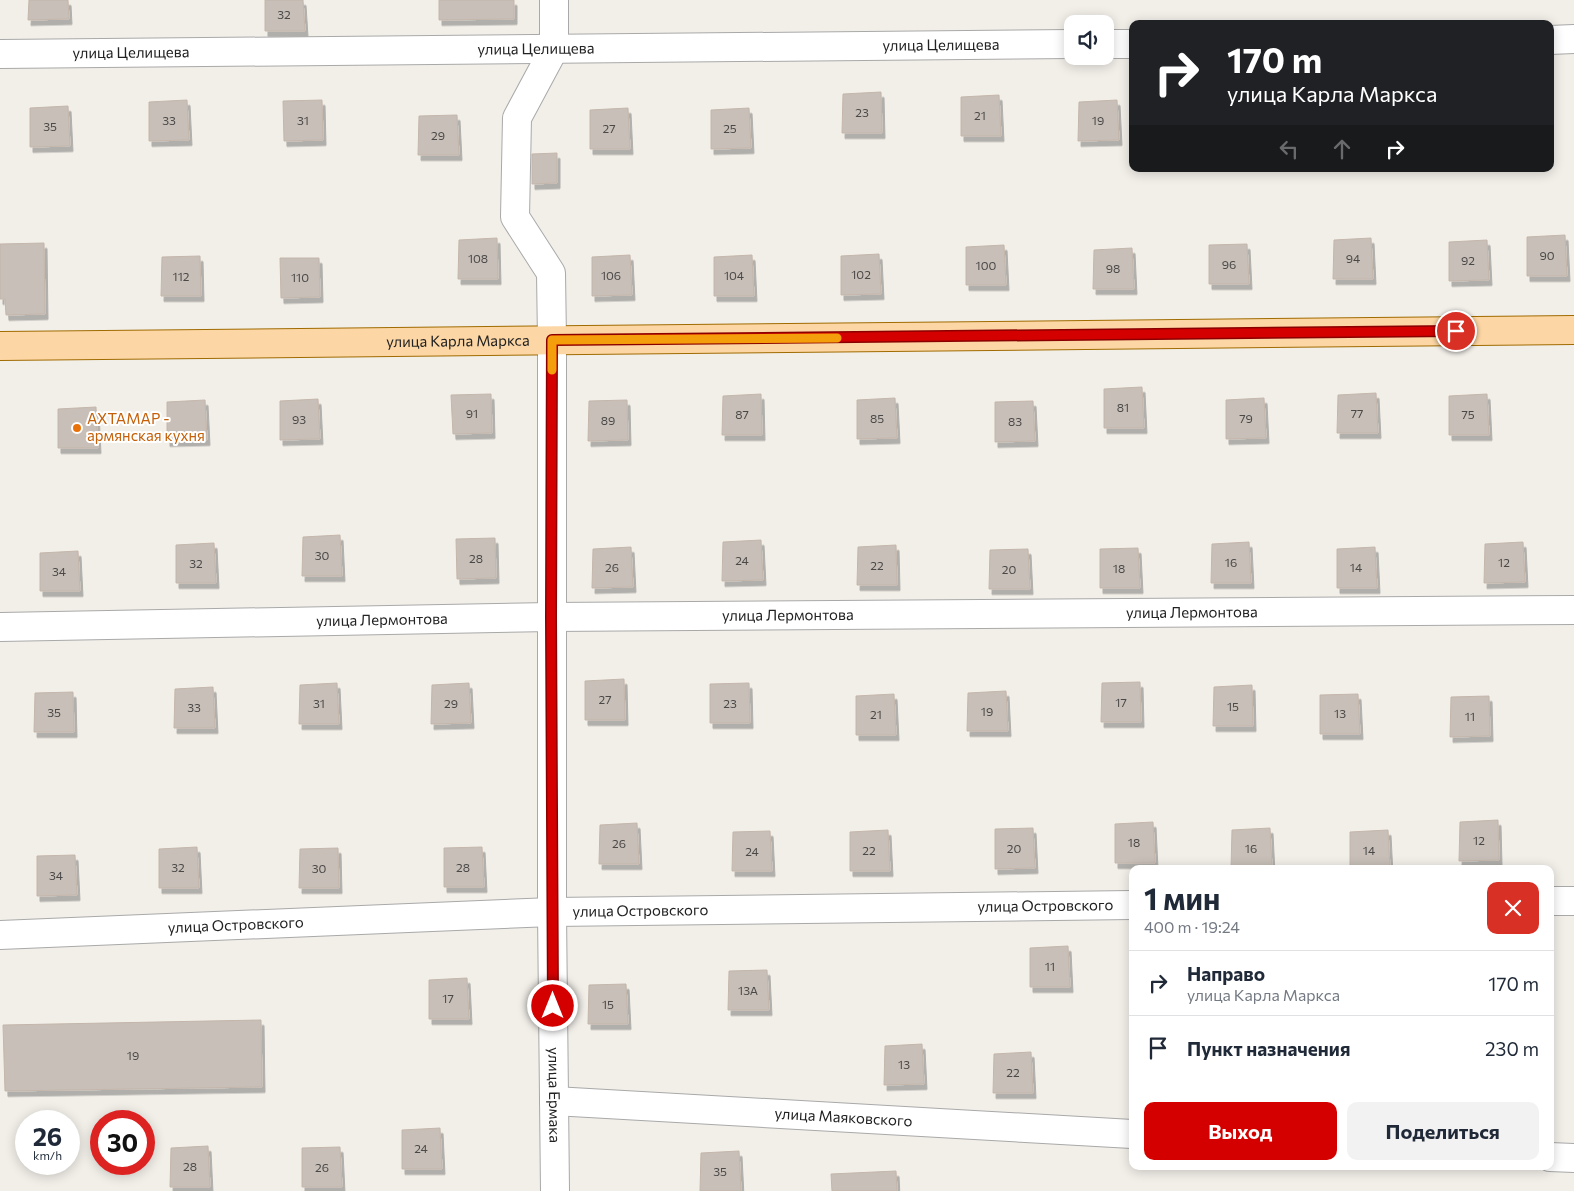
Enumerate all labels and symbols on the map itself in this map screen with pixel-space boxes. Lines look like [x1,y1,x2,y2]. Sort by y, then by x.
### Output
house number: 32 [277,7,291,21]
street label: улица Целищева [882,35,1000,54]
street label: улица Целищева [477,38,595,58]
street label: улица Целищева [72,42,190,61]
house number: 23 [855,105,869,119]
house number: 21 [974,108,986,122]
house number: 33 [162,113,176,127]
house number: 31 [297,113,309,127]
house number: 19 [1092,113,1104,127]
house number: 35 [43,119,57,133]
house number: 27 [603,121,615,135]
house number: 25 [723,121,737,135]
house number: 29 [431,128,445,142]
house number: 90 [1539,248,1555,262]
house number: 108 [468,251,488,265]
house number: 94 [1346,251,1360,265]
house number: 92 [1461,253,1475,267]
house number: 96 [1222,257,1236,271]
house number: 100 [976,258,997,272]
house number: 98 [1106,261,1120,275]
house number: 102 [851,267,871,281]
house number: 106 [601,268,621,282]
house number: 104 [724,268,744,282]
house number: 112 [173,269,190,283]
house number: 110 [291,270,309,284]
pin [1435,310,1477,352]
street label: улица Карла Маркса [386,331,530,350]
house number: 81 [1117,400,1129,414]
house number: 91 [466,406,478,420]
house number: 77 [1351,406,1363,420]
house number: 87 [735,407,749,421]
house number: 75 [1461,407,1475,421]
place label: АХТАМАР - армянская кухня [87,409,205,444]
house number: 85 [870,411,884,425]
house number: 79 [1239,411,1253,425]
house number: 93 [292,412,306,426]
house number: 89 [601,413,615,427]
house number: 83 [1008,414,1022,428]
marker: АХТАМАР - армянская кухня [71,422,83,434]
house number: 30 [315,548,330,562]
house number: 28 [469,551,483,565]
house number: 24 [735,553,749,567]
house number: 16 [1225,555,1237,569]
house number: 12 [1498,555,1510,569]
house number: 32 [189,556,203,570]
house number: 22 [870,558,884,572]
house number: 26 [605,560,619,574]
house number: 14 [1350,560,1362,574]
house number: 18 [1113,561,1125,575]
house number: 20 [1002,562,1016,576]
house number: 34 [52,564,66,578]
street label: улица Лермонтова [1126,602,1258,621]
street label: улица Лермонтова [722,605,854,624]
street label: улица Лермонтова [316,609,448,629]
house number: 27 [599,692,611,706]
house number: 17 [1115,695,1127,709]
house number: 31 [313,696,325,710]
house number: 29 [444,696,458,710]
house number: 23 [723,696,737,710]
house number: 15 [1227,699,1239,713]
house number: 33 [187,700,201,714]
house number: 19 [981,704,993,718]
house number: 35 [47,705,61,719]
house number: 13 [1334,706,1346,720]
house number: 21 [870,707,882,721]
house number: 11 [1465,709,1475,723]
house number: 12 [1473,833,1485,847]
house number: 18 [1128,835,1140,849]
house number: 26 [612,836,626,850]
house number: 20 [1007,841,1021,855]
house number: 16 [1245,841,1257,855]
house number: 22 [862,843,876,857]
house number: 14 [1363,843,1375,857]
house number: 24 [745,844,759,858]
house number: 32 [171,860,185,874]
house number: 28 [456,860,470,874]
house number: 30 [312,861,327,875]
house number: 34 [49,868,63,882]
street label: улица Островского [977,895,1114,915]
street label: улица Островского [572,900,709,920]
street label: улица Островского [167,912,304,936]
house number: 11 [1045,959,1055,973]
position arrow [526,979,578,1031]
house number: 13А [738,983,758,997]
house number: 17 [442,991,454,1005]
house number: 15 [602,997,614,1011]
street label: улица Ермака [545,1047,564,1143]
house number: 19 [127,1048,139,1062]
house number: 13 [898,1057,910,1071]
house number: 22 [1006,1065,1020,1079]
street label: улица Маяковского [774,1104,913,1129]
speed limit sign: 30 [90,1110,155,1175]
house number: 24 [414,1141,428,1155]
house number: 28 [183,1159,197,1173]
house number: 26 [315,1160,329,1174]
house number: 35 [713,1164,727,1178]

